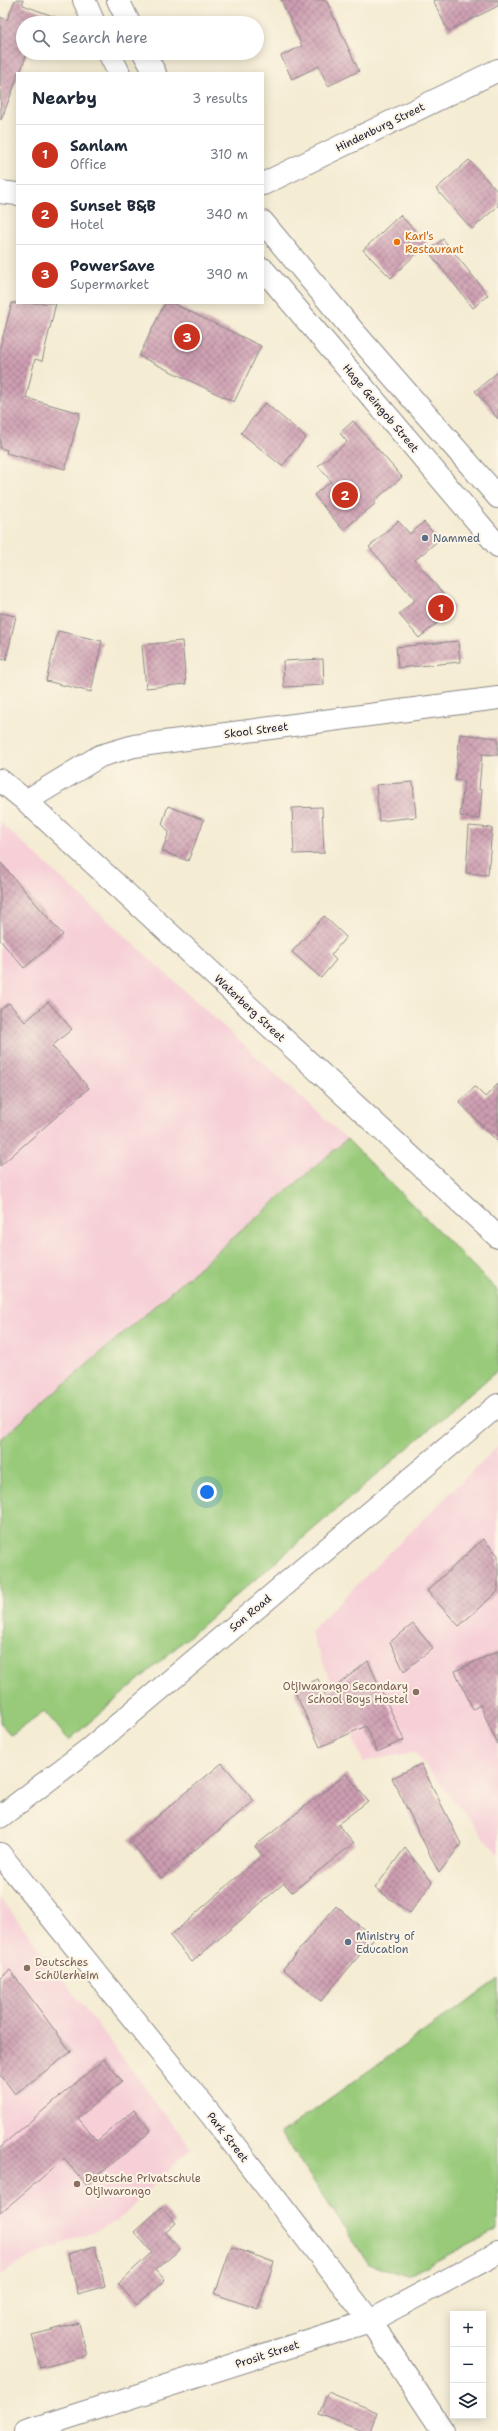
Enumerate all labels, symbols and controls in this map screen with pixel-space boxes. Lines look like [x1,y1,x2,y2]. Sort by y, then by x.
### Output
search box [16,16,264,60]
icon: search [30,27,52,49]
text: Search here [62,28,148,48]
text: Nearby [32,87,97,109]
text: 3 results [192,90,248,107]
street label: Hindenburg Street [333,99,428,156]
text: Sanlam [70,136,128,156]
text: 1 [42,146,48,163]
text: 310 m [210,146,248,163]
text: Office [70,156,107,173]
text: Sunset B&B [70,196,156,216]
text: 2 [40,206,50,223]
text: 340 m [206,206,248,223]
text: Hotel [70,216,104,233]
place label: Kari's Restaurant [405,229,464,257]
marker: Kari's Restaurant [392,237,402,247]
text: PowerSave [70,256,155,276]
text: 3 [40,266,50,283]
text: 390 m [206,266,248,283]
text: Supermarket [70,276,149,293]
pin: 3 [174,322,200,352]
street label: Hage Geingob Street [339,361,422,456]
pin: 2 [332,480,358,510]
place label: Nammed [433,531,480,546]
marker: Nammed [420,533,430,543]
pin: 1 [428,593,454,623]
street label: Skool Street [223,719,289,742]
street label: Waterberg Street [211,971,289,1045]
your location [197,1482,217,1502]
street label: Son Road [226,1591,275,1635]
place label: Otjiwarongo Secondary School Boys Hostel [283,1679,409,1707]
marker: Otjiwarongo Secondary School Boys Hostel [411,1687,421,1697]
place label: Ministry of Education [356,1929,416,1957]
marker: Ministry of Education [343,1937,353,1947]
place label: Deutsches Schülerheim [35,1955,99,1983]
marker: Deutsches Schülerheim [22,1963,32,1973]
street label: Park Street [203,2109,252,2166]
place label: Deutsche Privatschule Otjiwarongo [85,2171,201,2199]
marker: Deutsche Privatschule Otjiwarongo [72,2179,82,2189]
map controls [450,2311,486,2419]
button: + [450,2311,486,2347]
street label: Prosit Street [233,2337,301,2372]
button: − [450,2347,486,2383]
button: layers [450,2383,486,2419]

